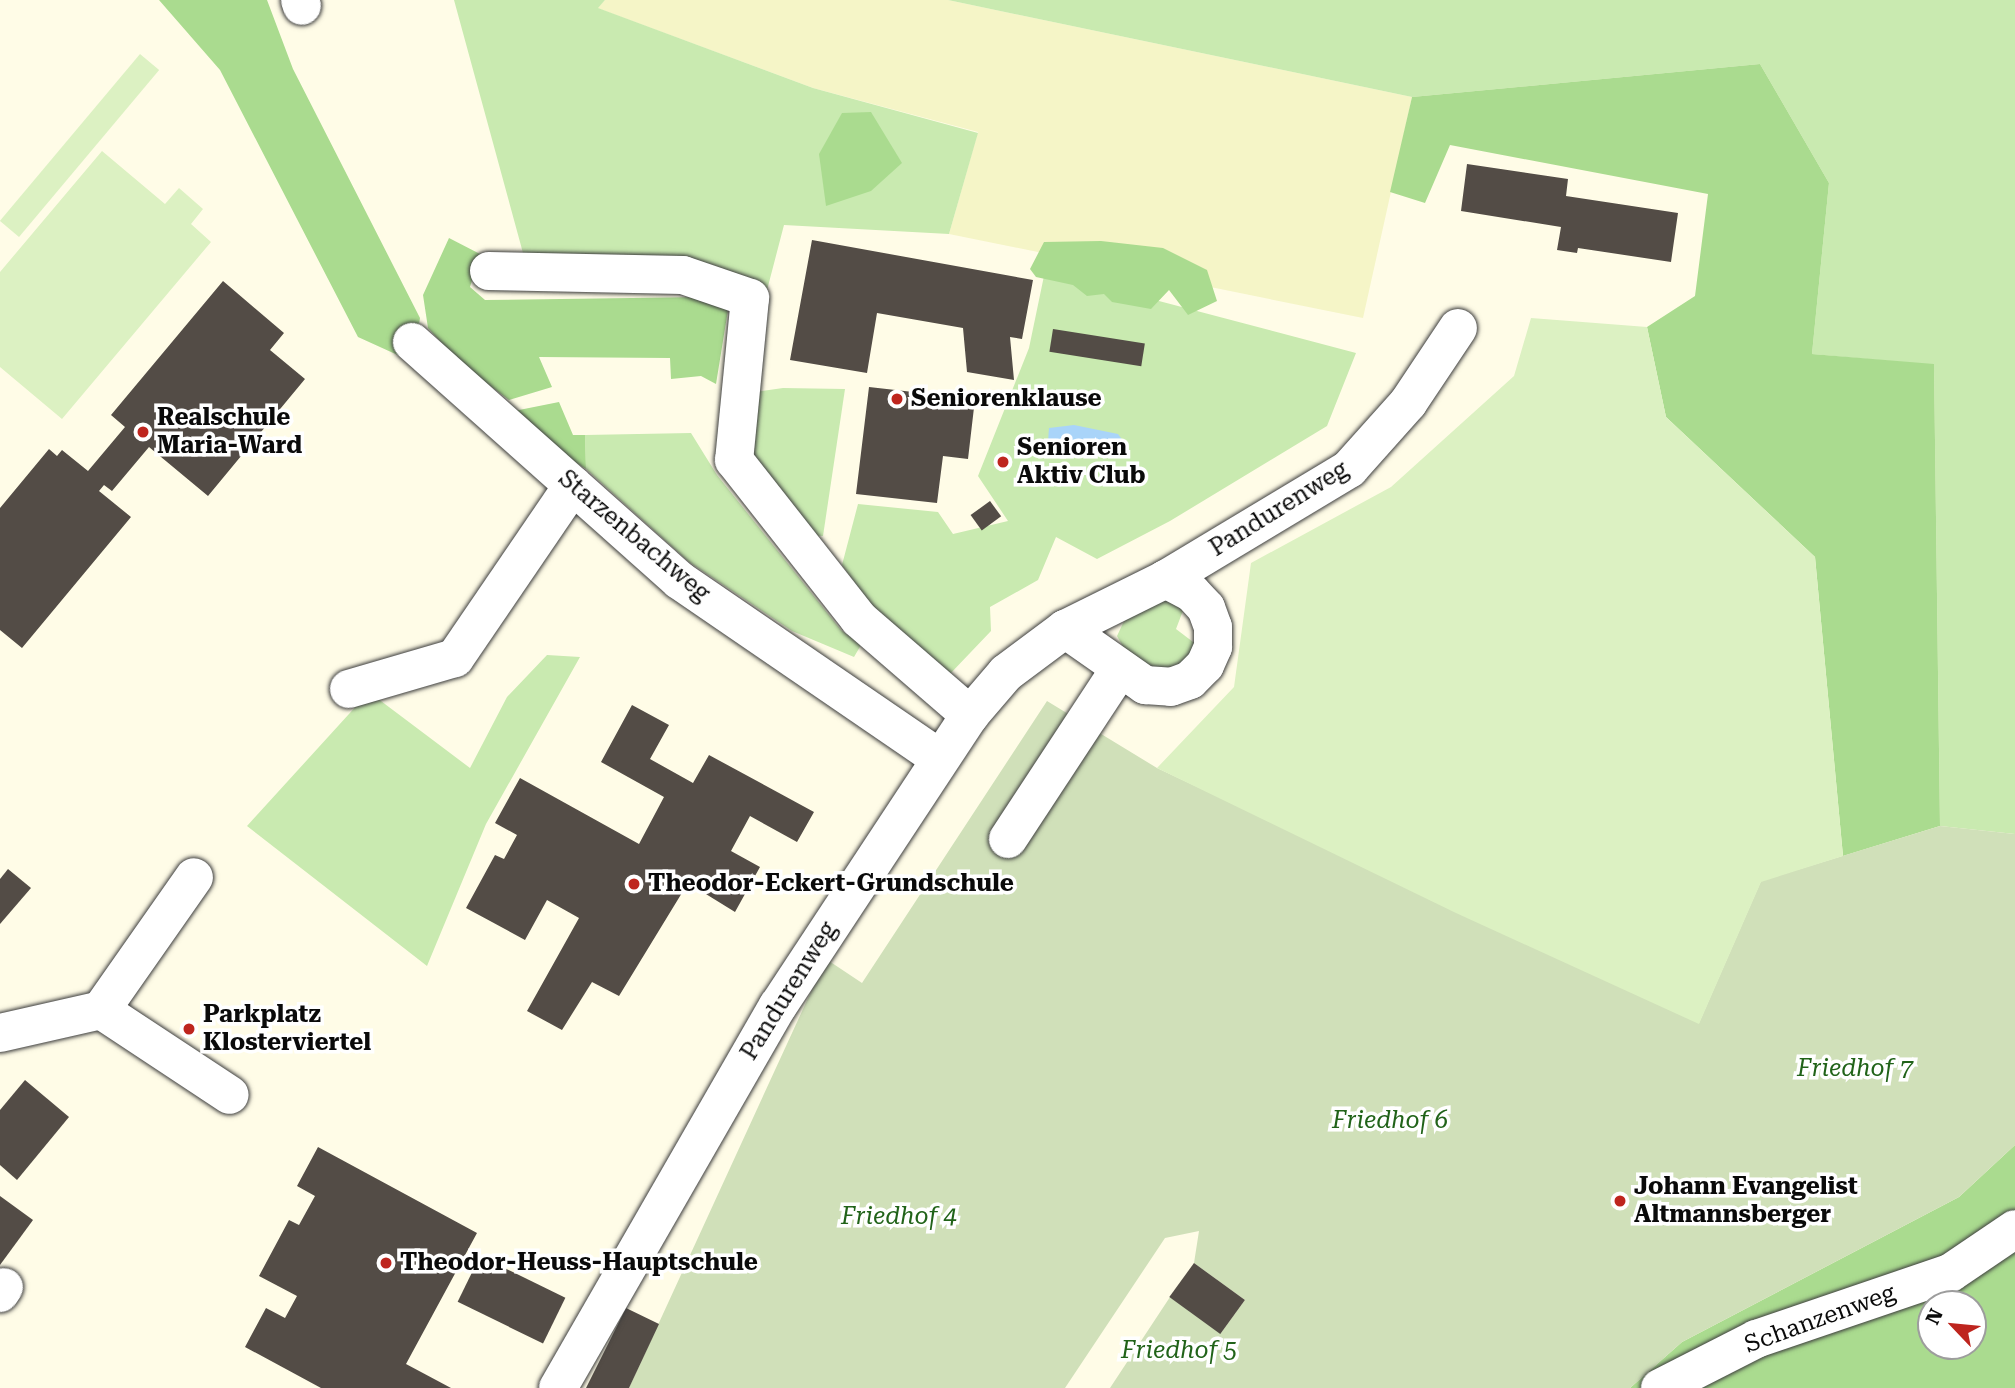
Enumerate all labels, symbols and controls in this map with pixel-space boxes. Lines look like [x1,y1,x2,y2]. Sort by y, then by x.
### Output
place label: Seniorenklause [911,385,1102,413]
marker: Seniorenklause [889,391,905,407]
place label: Realschule Maria-Ward [157,404,302,460]
marker: Realschule Maria-Ward [135,424,151,440]
place label: Senioren Aktiv Club [1017,434,1146,490]
marker: Senioren Aktiv Club [995,454,1011,470]
street label: Pandurenweg [1204,455,1354,563]
street label: Starzenbachweg [552,464,716,608]
place label: Theodor-Eckert-Grundschule [648,870,1014,898]
marker: Theodor-Eckert-Grundschule [626,876,642,892]
street label: Pandurenweg [735,916,843,1066]
place label: Parkplatz Klosterviertel [203,1001,371,1057]
marker: Parkplatz Klosterviertel [181,1021,197,1037]
park label: Friedhof 7 [1797,1055,1913,1083]
park label: Friedhof 6 [1332,1107,1448,1135]
place label: Johann Evangelist Altmannsberger [1634,1173,1858,1229]
marker: Johann Evangelist Altmannsberger [1612,1193,1628,1209]
park label: Friedhof 4 [841,1203,957,1231]
place label: Theodor-Heuss-Hauptschule [400,1249,758,1277]
marker: Theodor-Heuss-Hauptschule [378,1255,394,1271]
street label: Schanzenweg [1741,1278,1899,1360]
north arrow [1917,1290,1987,1360]
text: N [1921,1305,1948,1328]
park label: Friedhof 5 [1121,1337,1237,1365]

